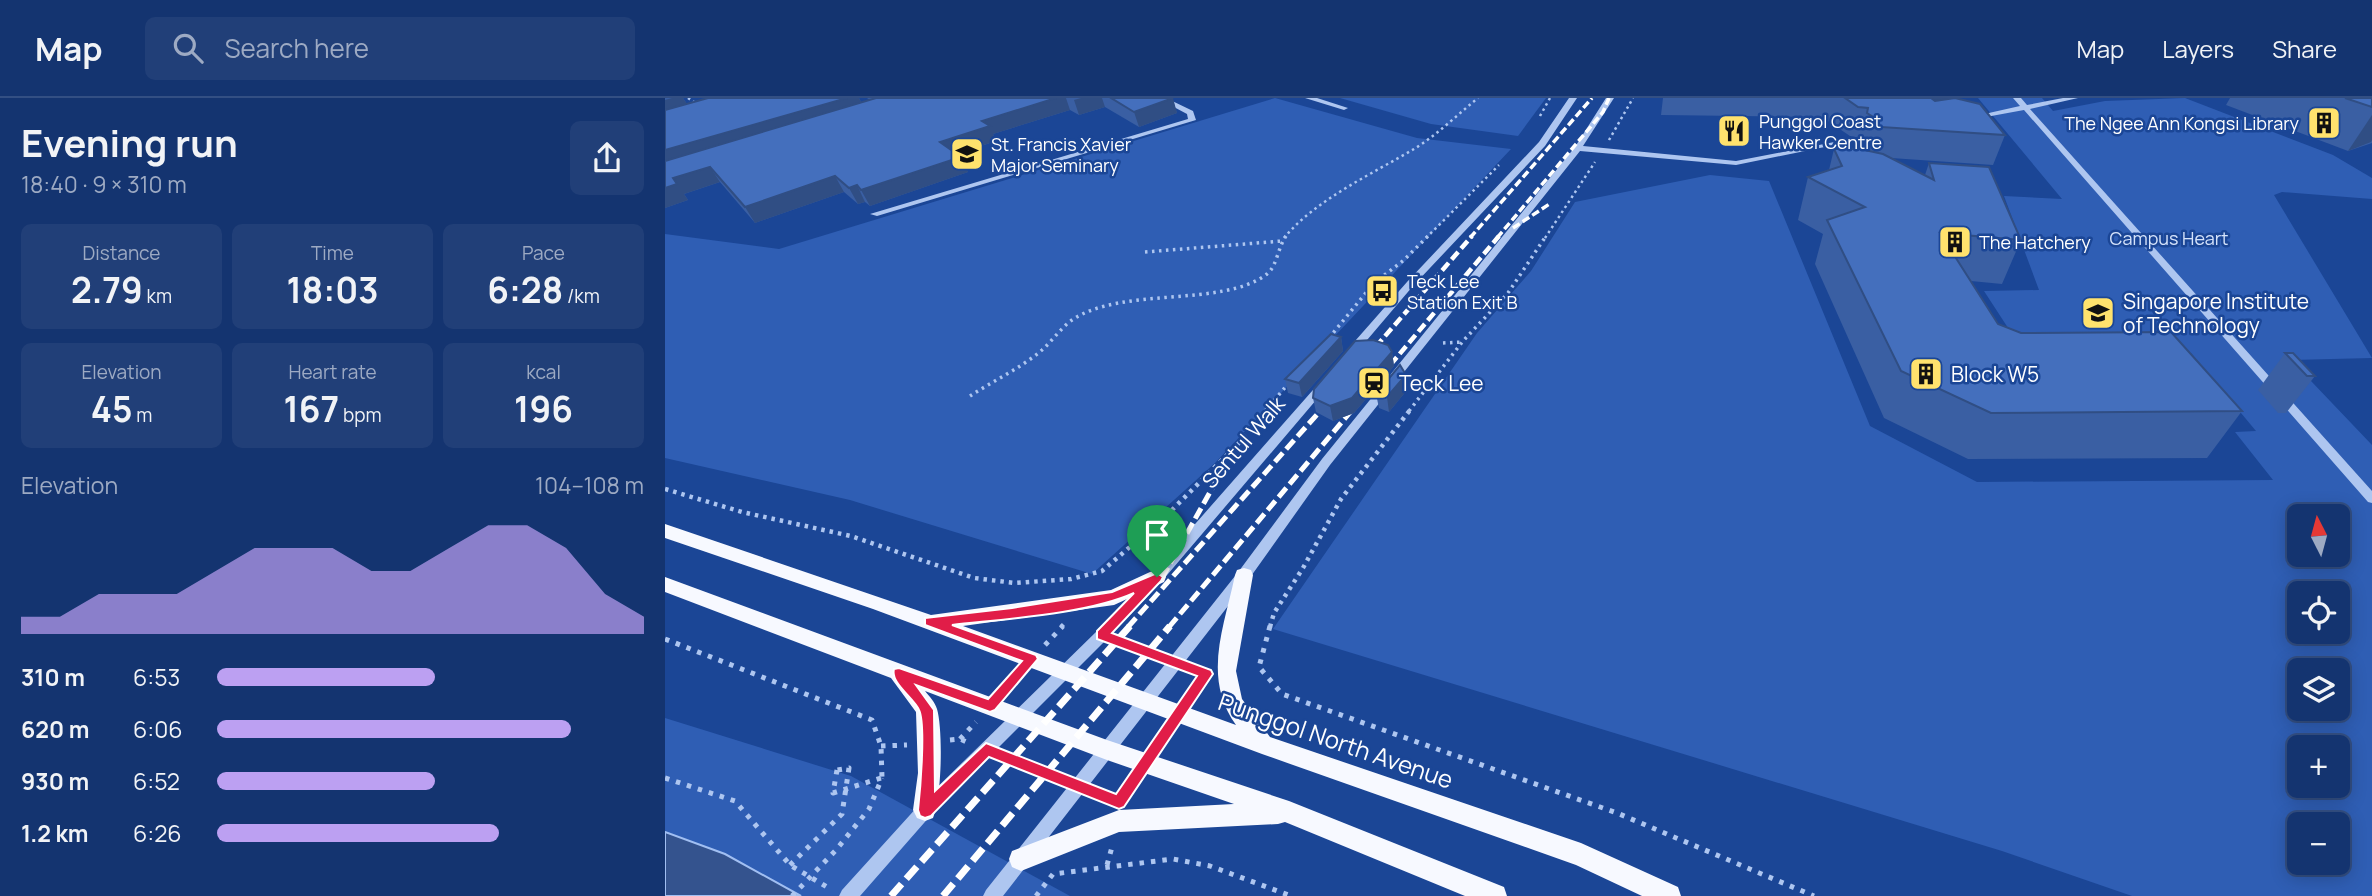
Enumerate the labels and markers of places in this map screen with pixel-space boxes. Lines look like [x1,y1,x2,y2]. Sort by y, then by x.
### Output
building icon: The Ngee Ann Kongsi Library [2305,104,2343,142]
place label: Punggol Coast Hawker Centre [1759,109,1882,154]
place label: The Ngee Ann Kongsi Library [2064,111,2300,135]
restaurant icon: Punggol Coast Hawker Centre [1715,112,1753,150]
place label: St. Francis Xavier Major Seminary [991,132,1132,177]
school or university icon: St. Francis Xavier Major Seminary [948,135,986,173]
building icon: The Hatchery [1936,223,1974,261]
place label: The Hatchery [1979,230,2091,254]
place label: Teck Lee Station Exit B [1407,269,1517,314]
bus stop icon: Teck Lee Station Exit B [1363,272,1401,310]
place label: Singapore Institute of Technology [2123,287,2309,339]
school or university icon: Singapore Institute of Technology [2079,294,2117,332]
building icon: Block W5 [1907,355,1945,393]
place label: Block W5 [1951,360,2039,388]
station icon: Teck Lee [1355,364,1393,402]
place label: Teck Lee [1399,369,1484,397]
pin [1127,505,1187,577]

